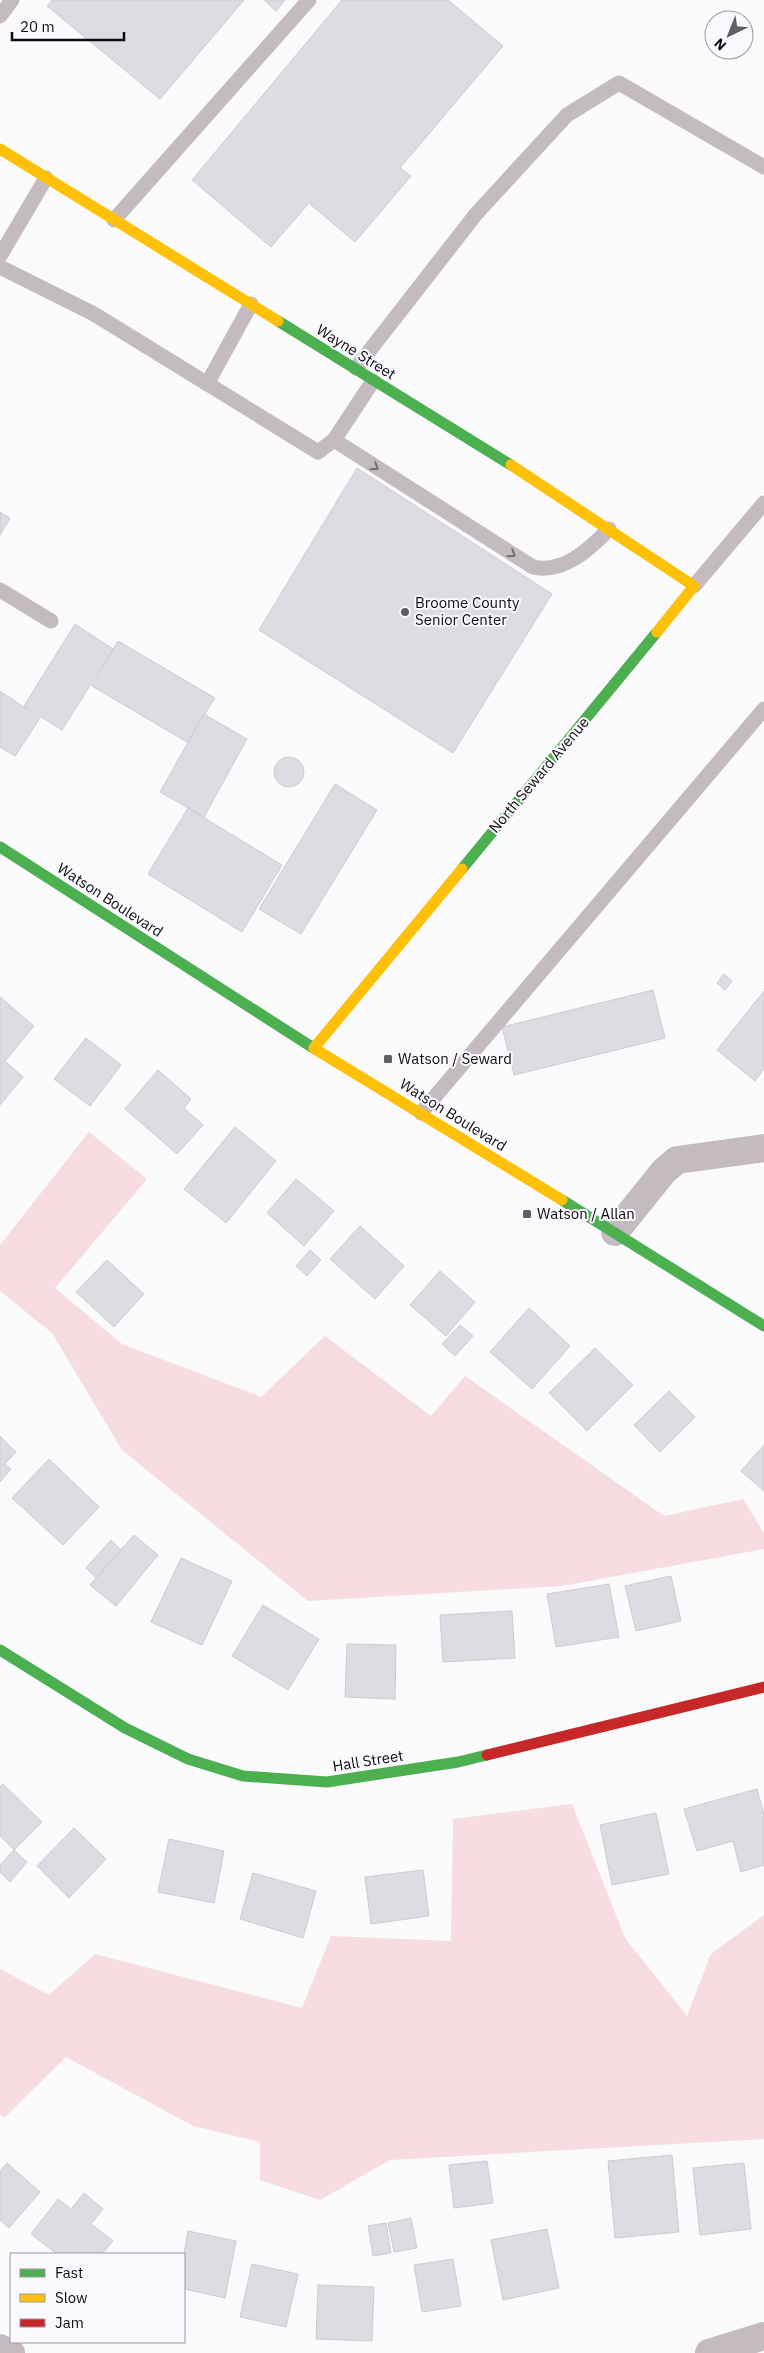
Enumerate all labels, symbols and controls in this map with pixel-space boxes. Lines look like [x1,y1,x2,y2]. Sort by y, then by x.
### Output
scale bar [12,10,125,42]
north arrow [704,10,754,60]
text: 20 m [20,17,55,36]
text: N [710,34,730,55]
street label: Wayne Street [313,320,399,383]
one-way arrow [370,460,379,470]
one-way arrow [507,548,516,558]
place label: Broome County Senior Center [415,593,520,629]
marker: Broome County Senior Center [399,606,411,618]
street label: North Seward Avenue [484,713,593,837]
street label: Watson Boulevard [54,858,167,941]
place label: Watson / Seward [398,1049,512,1068]
marker: Watson / Seward [382,1053,394,1065]
street label: Watson Boulevard [396,1074,510,1155]
place label: Watson / Allan [537,1204,635,1223]
marker: Watson / Allan [521,1208,533,1220]
street label: Hall Street [331,1746,405,1775]
legend [10,2253,185,2343]
text: Fast [55,2263,83,2282]
text: Slow [55,2288,88,2307]
text: Jam [55,2313,84,2332]

